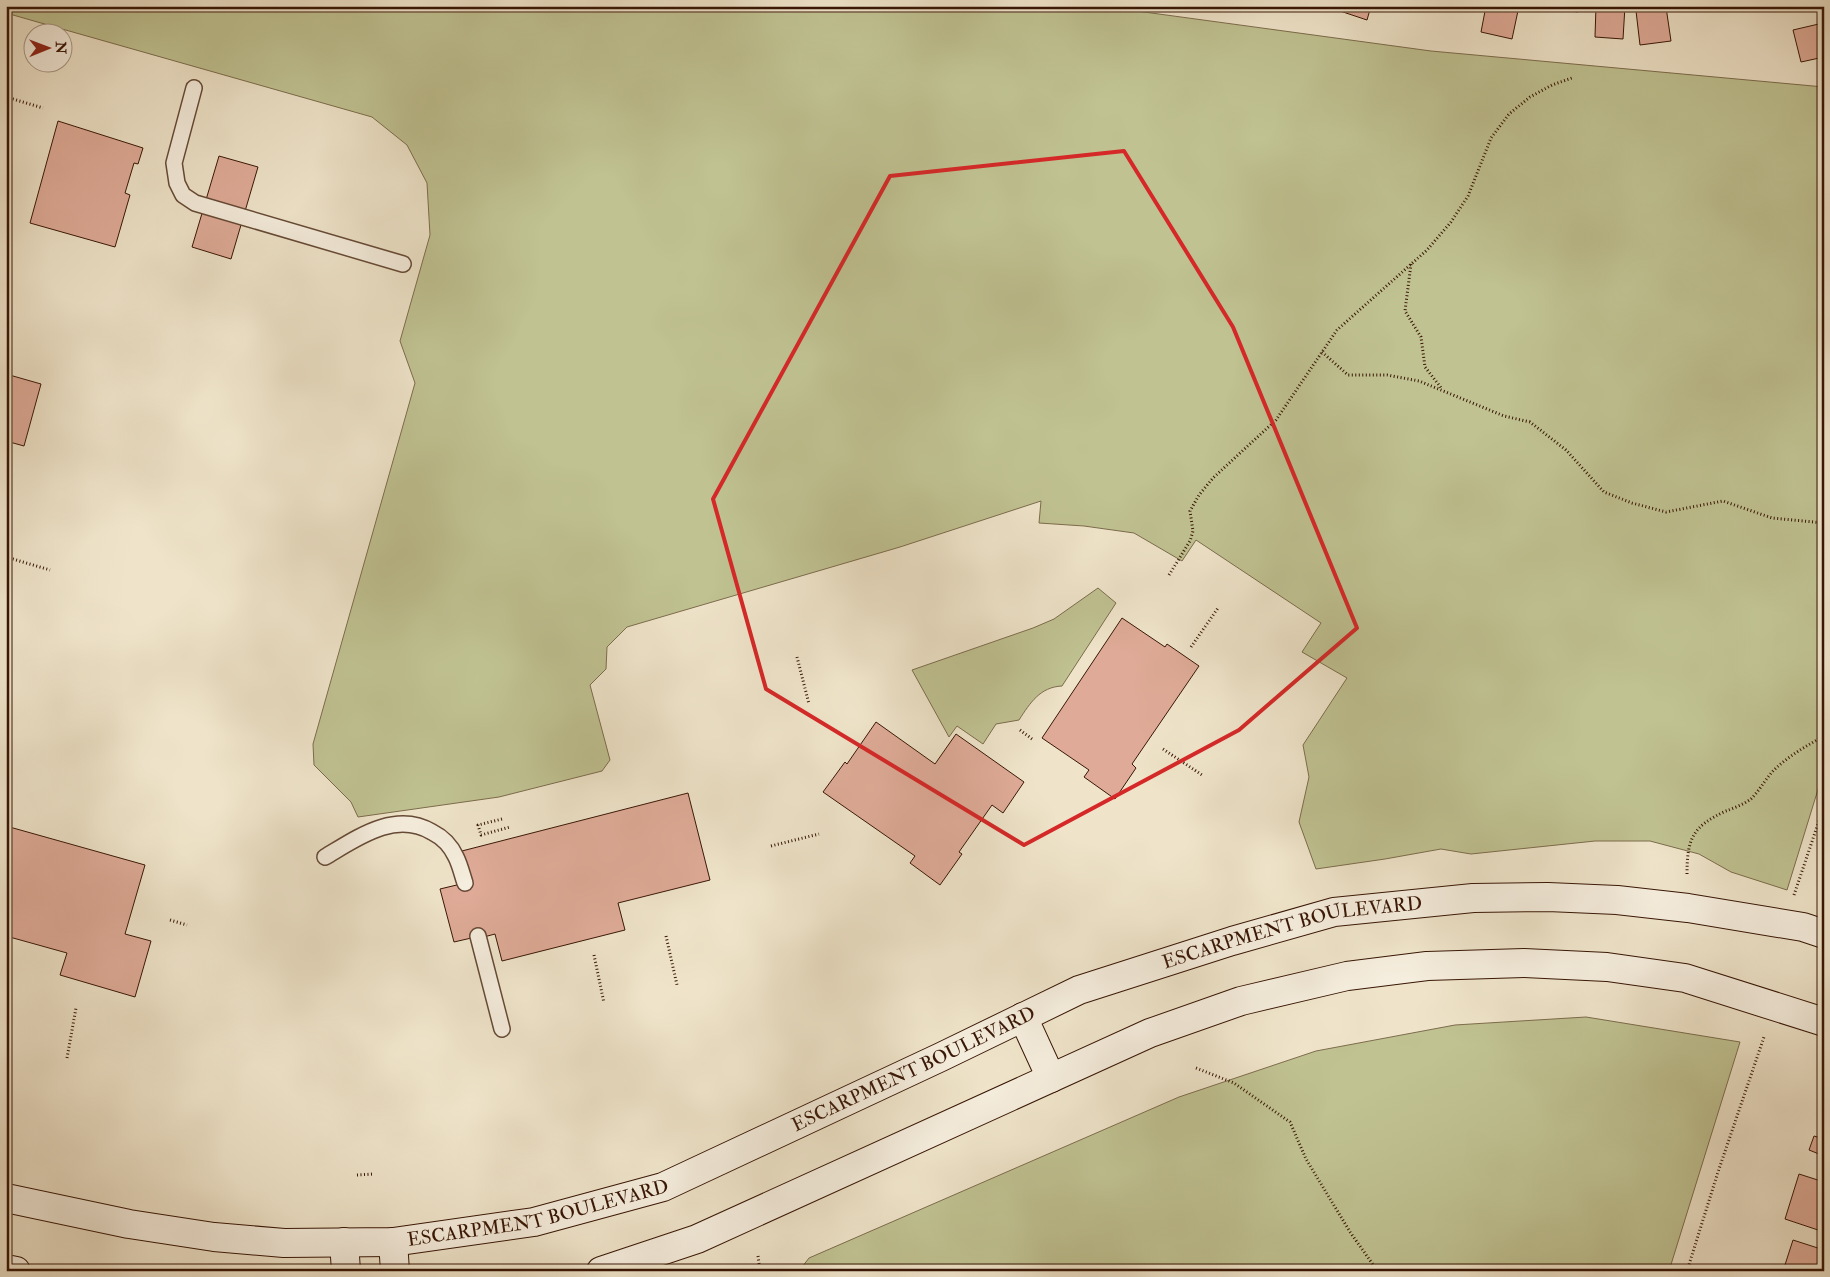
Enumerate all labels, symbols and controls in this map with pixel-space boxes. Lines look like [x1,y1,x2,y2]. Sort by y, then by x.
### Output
north arrow [22,22,72,72]
text: N [52,40,69,55]
street label: ESCARPMENT BOULEVARD [1159,891,1423,975]
street label: ESCARPMENT BOULEVARD [788,1001,1039,1137]
street label: ESCARPMENT BOULEVARD [406,1174,671,1252]

